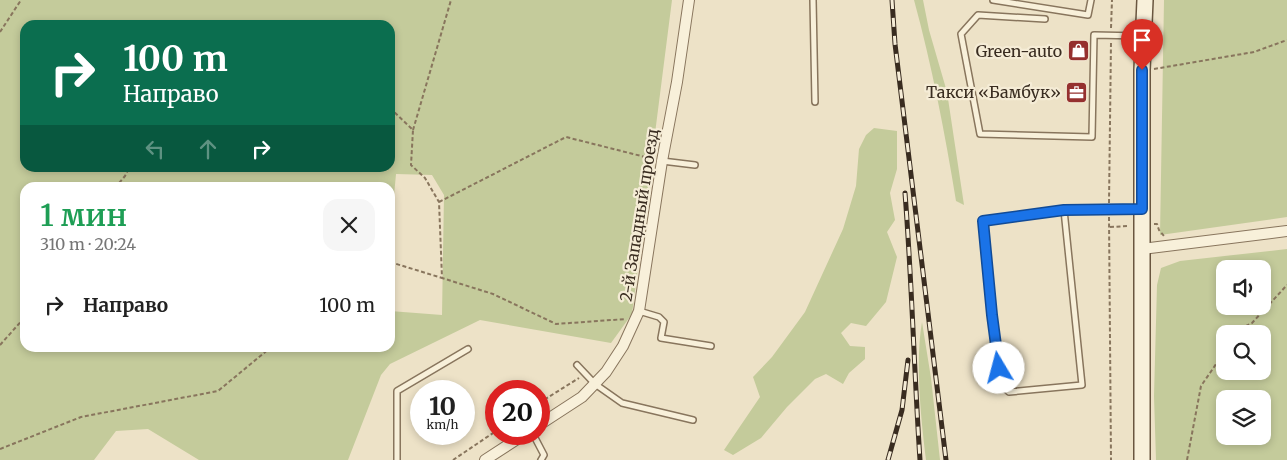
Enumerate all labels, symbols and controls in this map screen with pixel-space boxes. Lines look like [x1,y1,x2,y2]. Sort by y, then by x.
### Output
pin [1121,19,1163,70]
icon: arrive [1128,26,1156,54]
text: 100 m [123,37,228,81]
shop icon: Green-auto [1066,39,1090,63]
icon: right [40,40,105,105]
place label: Green-auto [976,41,1062,61]
text: Направо [123,80,219,108]
office icon: Такси «Бамбук» [1065,80,1089,104]
place label: Такси «Бамбук» [926,82,1061,102]
street label: 2-й Западный проезд [615,127,663,303]
icon: left [141,135,169,163]
icon: ahead [194,135,222,163]
icon: right [247,135,275,163]
text: 1 мин [40,196,127,234]
button: close [323,199,375,251]
text: 310 m · 20:24 [40,234,136,254]
map controls [1216,260,1271,445]
button: sound [1216,260,1271,315]
icon: right [40,291,68,319]
text: Направо [83,293,168,317]
text: 100 m [319,293,375,317]
button: search [1216,325,1271,380]
position arrow [972,341,1024,393]
speed limit sign: 20 [485,380,550,445]
text: 10 [429,390,456,422]
button: layers [1216,390,1271,445]
text: km/h [427,417,458,432]

